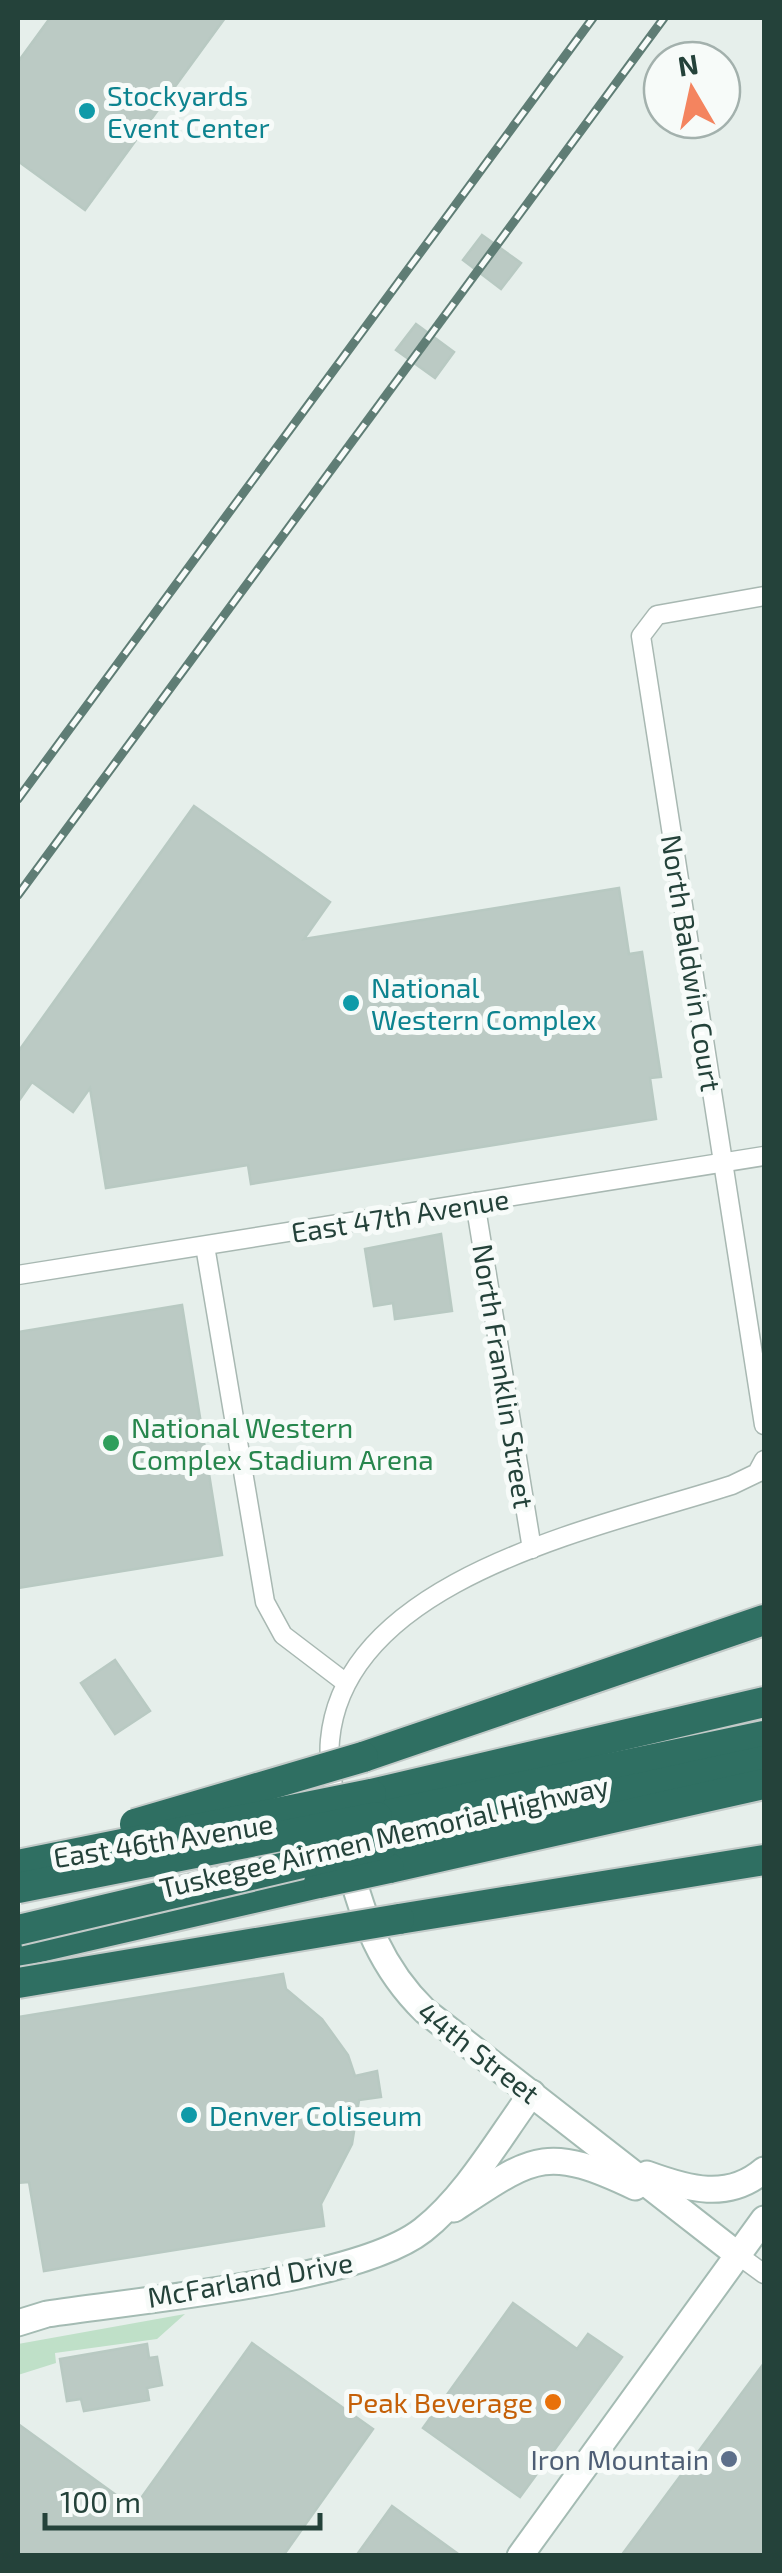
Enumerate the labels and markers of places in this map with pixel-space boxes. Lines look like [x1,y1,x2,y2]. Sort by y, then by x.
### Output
place label: Stockyards Event Center [107,78,270,144]
marker: Stockyards Event Center [76,100,98,122]
place label: National Western Complex [371,970,597,1036]
marker: National Western Complex [340,992,362,1014]
place label: National Western Complex Stadium Arena [131,1410,434,1476]
marker: National Western Complex Stadium Arena [100,1432,122,1454]
place label: Denver Coliseum [209,2098,422,2132]
marker: Denver Coliseum [178,2104,200,2126]
place label: Peak Beverage [347,2385,533,2419]
marker: Peak Beverage [542,2391,564,2413]
place label: Iron Mountain [530,2442,709,2476]
marker: Iron Mountain [718,2448,740,2470]

